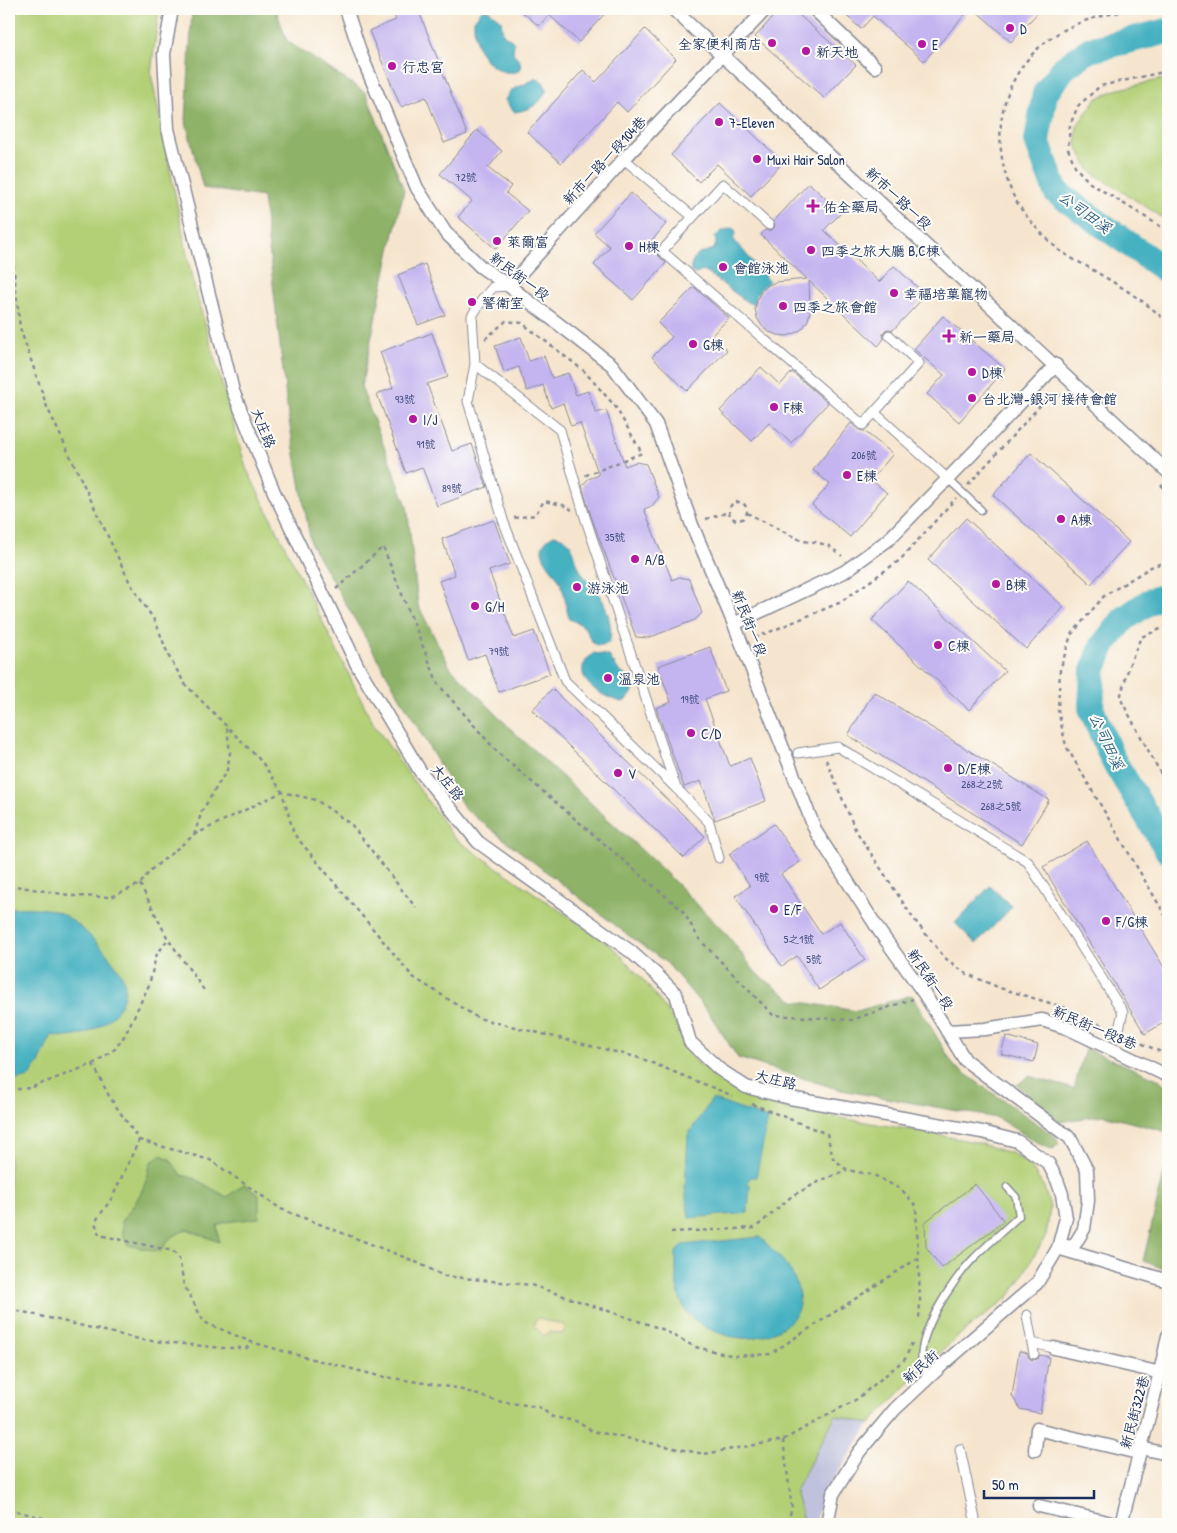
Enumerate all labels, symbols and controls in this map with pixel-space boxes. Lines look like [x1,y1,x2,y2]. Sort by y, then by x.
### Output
place label: D [1020,19,1027,38]
marker: D [1004,22,1016,34]
place label: 全家便利商店 [678,34,762,53]
place label: E [932,35,938,54]
marker: 全家便利商店 [766,37,778,49]
marker: E [916,38,928,50]
place label: 新天地 [816,42,858,61]
marker: 新天地 [800,45,812,57]
place label: 行忠宮 [402,57,444,76]
marker: 行忠宮 [386,60,398,72]
street label: 新市一路一段104巷 [558,111,651,208]
place label: 7-Eleven [729,113,775,132]
marker: 7-Eleven [713,116,725,128]
place label: Muxi Hair Salon [767,150,845,169]
marker: Muxi Hair Salon [751,153,763,165]
street label: 新市一路一段 [862,162,936,234]
house number: 72號 [455,170,477,184]
water label: 公司田溪 [1055,186,1116,239]
place label: 佑全藥局 [823,197,879,216]
marker: 佑全藥局 [807,200,819,212]
place label: 萊爾富 [507,232,549,251]
marker: 萊爾富 [491,235,503,247]
place label: H棟 [639,237,661,256]
marker: H棟 [623,240,635,252]
place label: 四季之旅大廳 B,C棟 [821,241,941,260]
marker: 四季之旅大廳 B,C棟 [805,244,817,256]
street label: 新民街一段 [486,247,554,305]
place label: 會館泳池 [733,258,789,277]
marker: 會館泳池 [717,261,729,273]
place label: 幸福培菓寵物 [904,284,988,303]
marker: 幸福培菓寵物 [888,287,900,299]
place label: 警衛室 [482,293,524,312]
marker: 警衛室 [466,296,478,308]
place label: 四季之旅會館 [793,297,877,316]
marker: 四季之旅會館 [777,300,789,312]
place label: 新一藥局 [959,327,1015,346]
marker: 新一藥局 [943,330,955,342]
place label: G棟 [703,335,725,354]
marker: G棟 [687,338,699,350]
place label: D棟 [982,363,1004,382]
marker: D棟 [966,366,978,378]
place label: 台北灣-銀河 接待會館 [982,389,1117,408]
house number: 93號 [395,392,415,406]
marker: 台北灣-銀河 接待會館 [966,392,978,404]
place label: F棟 [783,398,804,417]
marker: F棟 [768,401,780,413]
street label: 大庄路 [247,405,281,451]
place label: I/J [423,410,437,429]
marker: I/J [407,413,419,425]
house number: 91號 [416,437,436,451]
house number: 206號 [851,448,877,462]
place label: E棟 [857,466,878,485]
marker: E棟 [841,469,853,481]
house number: 89號 [442,481,462,495]
place label: A棟 [1071,510,1093,529]
marker: A棟 [1055,513,1067,525]
house number: 35號 [605,530,625,544]
place label: A/B [645,550,665,569]
marker: A/B [629,553,641,565]
place label: B棟 [1006,575,1028,594]
place label: 游泳池 [587,578,629,597]
marker: B棟 [990,578,1002,590]
marker: 游泳池 [571,581,583,593]
street label: 新民街一段 [728,587,772,659]
place label: G/H [485,597,505,616]
marker: G/H [469,600,481,612]
place label: C棟 [948,636,971,655]
marker: C棟 [932,639,944,651]
house number: 79號 [489,644,509,658]
place label: 溫泉池 [618,669,660,688]
marker: 溫泉池 [602,672,614,684]
house number: 19號 [680,692,700,706]
water label: 公司田溪 [1085,709,1130,774]
place label: C/D [701,724,722,743]
marker: C/D [685,727,697,739]
place label: D/E棟 [958,759,992,778]
street label: 大庄路 [427,760,469,804]
marker: D/E棟 [942,762,954,774]
place label: V [628,764,636,783]
marker: V [612,767,624,779]
house number: 268之2號 [961,777,1003,791]
house number: 268之5號 [981,799,1021,813]
house number: 9號 [754,870,770,884]
place label: E/F [784,900,802,919]
marker: E/F [768,903,780,915]
place label: F/G棟 [1115,912,1149,931]
marker: F/G棟 [1100,915,1112,927]
house number: 5之1號 [784,932,814,946]
street label: 新民街一段 [904,945,958,1013]
house number: 5號 [806,952,822,966]
street label: 新民街一段8巷 [1050,1001,1141,1054]
street label: 大庄路 [753,1065,799,1093]
street label: 新民街 [898,1345,942,1387]
street label: 新民街322巷 [1115,1372,1153,1451]
scale bar [984,1468,1094,1500]
text: 50 m [992,1474,1019,1495]

